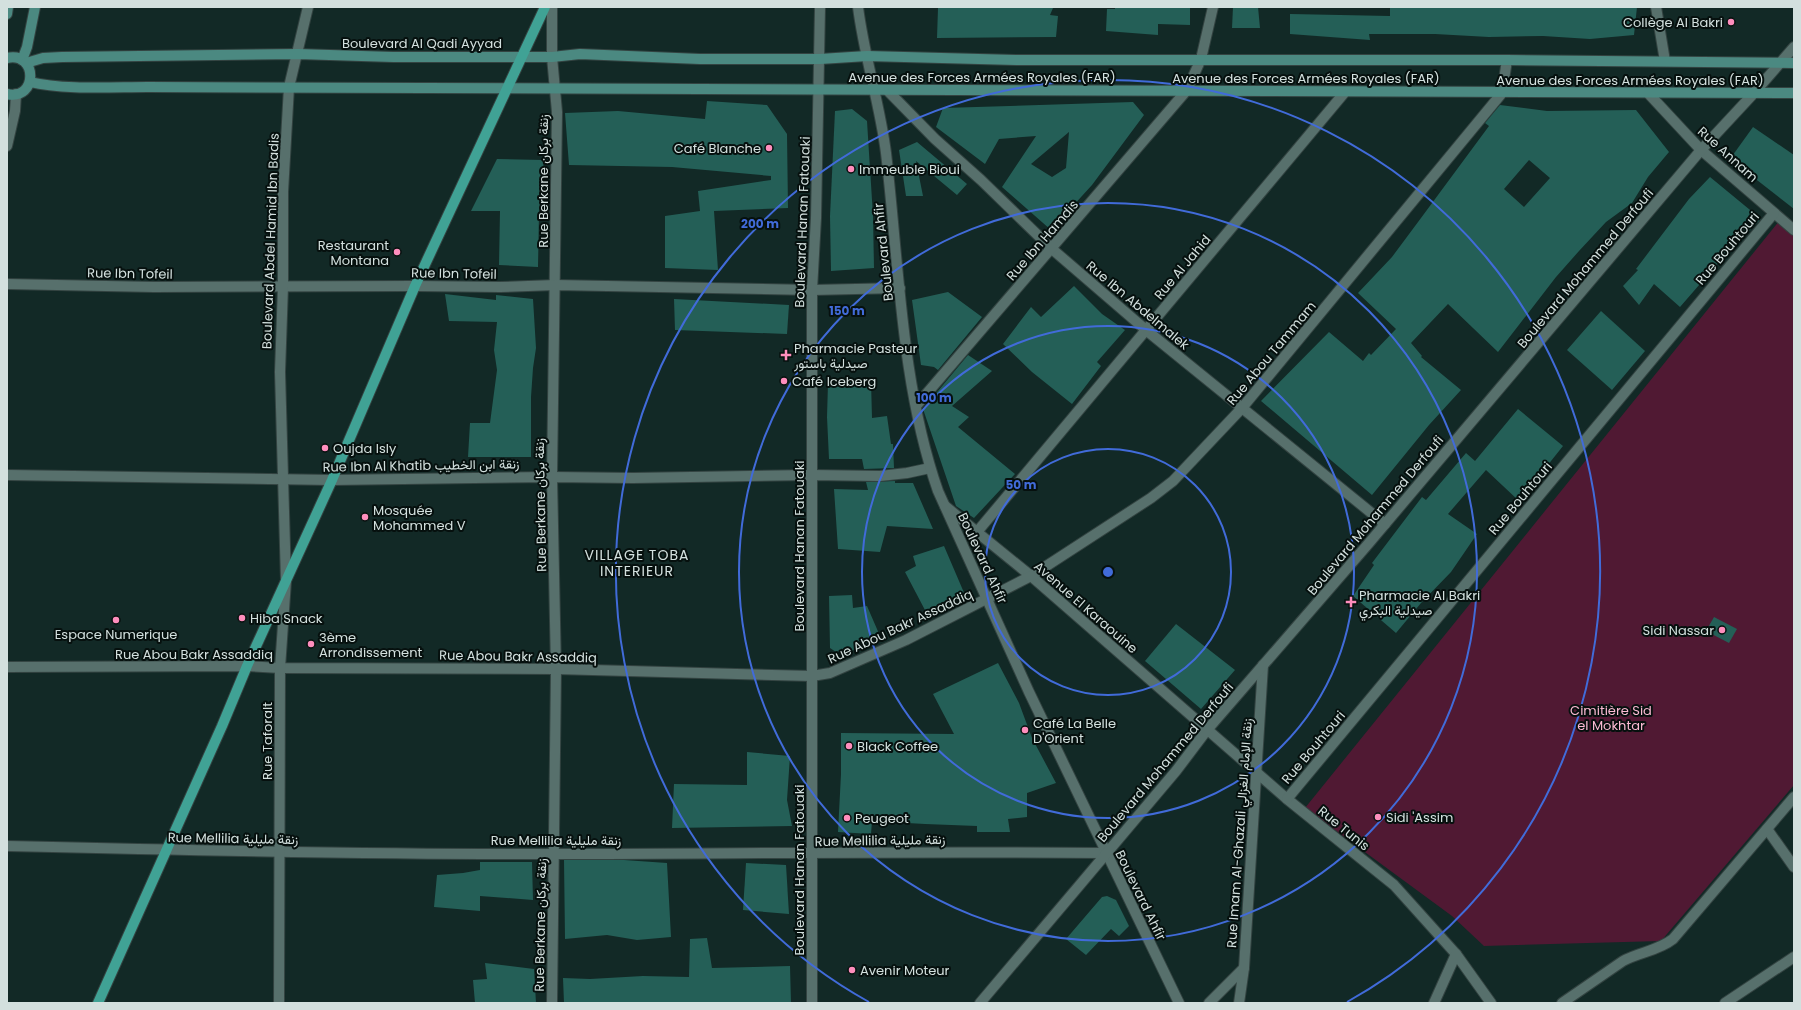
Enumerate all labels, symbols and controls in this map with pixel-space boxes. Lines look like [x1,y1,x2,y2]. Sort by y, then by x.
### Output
place label: Collège Al Bakri [1623,13,1723,32]
marker: Collège Al Bakri [1726,17,1736,27]
street label: Boulevard Al Qadi Ayyad [342,34,502,53]
street label: Avenue des Forces Armées Royales (FAR) [848,68,1116,87]
street label: Avenue des Forces Armées Royales (FAR) [1172,69,1440,88]
street label: Avenue des Forces Armées Royales (FAR) [1496,71,1764,90]
street label: Rue Berkane زنقة بركان [534,114,553,248]
street label: Rue Annam [1693,122,1762,187]
street label: Boulevard Abdel Hamid Ibn Badis [257,133,284,349]
street label: Boulevard Hanan Fatouaki [790,136,815,308]
place label: Café Blanche [674,139,761,158]
marker: Café Blanche [764,143,774,153]
place label: Immeuble Bioui [859,160,960,179]
marker: Immeuble Bioui [846,164,856,174]
street label: Boulevard Mohammed Derfoufi [1513,184,1658,352]
street label: Rue Ibn Hamdis [1002,196,1083,285]
street label: Boulevard Ahfir [869,202,898,302]
street label: Rue Bouhtouri [1691,208,1764,289]
text: 200 m [741,215,779,232]
street label: Rue Al Jahid [1150,231,1215,304]
place label: Restaurant Montana [318,236,389,270]
marker: Restaurant Montana [392,247,402,257]
street label: Rue Ibn Abdelmalek [1082,257,1194,354]
street label: Rue Ibn Tofeil [87,263,173,284]
street label: Rue Ibn Tofeil [411,263,497,284]
street label: Rue Abou Tammam [1222,297,1321,409]
text: 150 m [829,302,865,319]
place label: Pharmacie Pasteur صيدلية باستور [793,339,917,373]
marker: Pharmacie Pasteur صيدلية باستور [781,350,791,360]
place label: Café Iceberg [792,372,876,391]
marker: Café Iceberg [779,376,789,386]
text: 100 m [916,389,952,406]
street label: Boulevard Mohammed Derfoufi [1303,431,1448,599]
street label: Rue Berkane زنقة بركان [530,438,551,572]
place label: Oujda Isly [333,439,397,458]
marker: Oujda Isly [320,443,330,453]
street label: Rue Ibn Al Khatib زنقة ابن الخطيب [322,454,520,477]
street label: Rue Bouhtouri [1484,458,1557,539]
street label: Boulevard Hanan Fatouaki [790,460,809,632]
text: 50 m [1006,476,1037,493]
place label: Mosquée Mohammed V [373,501,466,535]
street label: Boulevard Ahfir [953,510,1012,607]
marker: Mosquée Mohammed V [360,512,370,522]
district label: VILLAGE TOBA INTERIEUR [585,545,689,581]
street label: Avenue El Karaouine [1030,557,1142,658]
centre of rings [1101,565,1115,579]
street label: Rue Abou Bakr Assaddiq [825,584,976,668]
place label: Pharmacie Al Bakri صيدلية البكري [1359,586,1480,621]
marker: Pharmacie Al Bakri صيدلية البكري [1346,597,1356,607]
place label: Hiba Snack [250,609,323,628]
marker: Hiba Snack [237,613,247,623]
marker: Espace Numerique [111,615,121,625]
place label: Sidi Nassar [1643,621,1714,640]
place label: Espace Numerique [55,625,177,644]
marker: Sidi Nassar [1717,625,1727,635]
place label: 3ème Arrondissement [319,628,422,662]
marker: 3ème Arrondissement [306,639,316,649]
street label: Rue Abou Bakr Assaddiq [115,645,273,664]
street label: Rue Abou Bakr Assaddiq [439,646,597,667]
street label: Boulevard Mohammed Derfoufi [1093,678,1238,846]
park label: Cimitière Sid el Mokhtar [1570,701,1652,735]
street label: Rue Taforalt [258,702,277,780]
street label: Rue Bouhtouri [1277,707,1350,788]
place label: Café La Belle D'Orient [1033,714,1116,748]
street label: Rue Imam Al-Ghazali زنقة الإمام الغزالي [1222,717,1258,949]
marker: Café La Belle D'Orient [1020,725,1030,735]
place label: Black Coffee [857,737,938,756]
marker: Black Coffee [844,741,854,751]
street label: Boulevard Hanan Fatouaki [790,784,809,956]
street label: Rue Tunis [1314,802,1374,855]
place label: Sidi 'Assim [1386,808,1453,827]
place label: Peugeot [855,809,909,828]
marker: Sidi 'Assim [1373,812,1383,822]
marker: Peugeot [842,813,852,823]
street label: Rue Mellilia زنقة مليلية [168,828,298,849]
street label: Rue Mellilia زنقة مليلية [815,830,945,851]
street label: Rue Mellilia زنقة مليلية [491,831,621,850]
street label: Boulevard Ahfir [1110,847,1171,944]
street label: Rue Berkane زنقة بركان [530,858,551,992]
place label: Avenir Moteur [860,961,950,980]
marker: Avenir Moteur [847,965,857,975]

